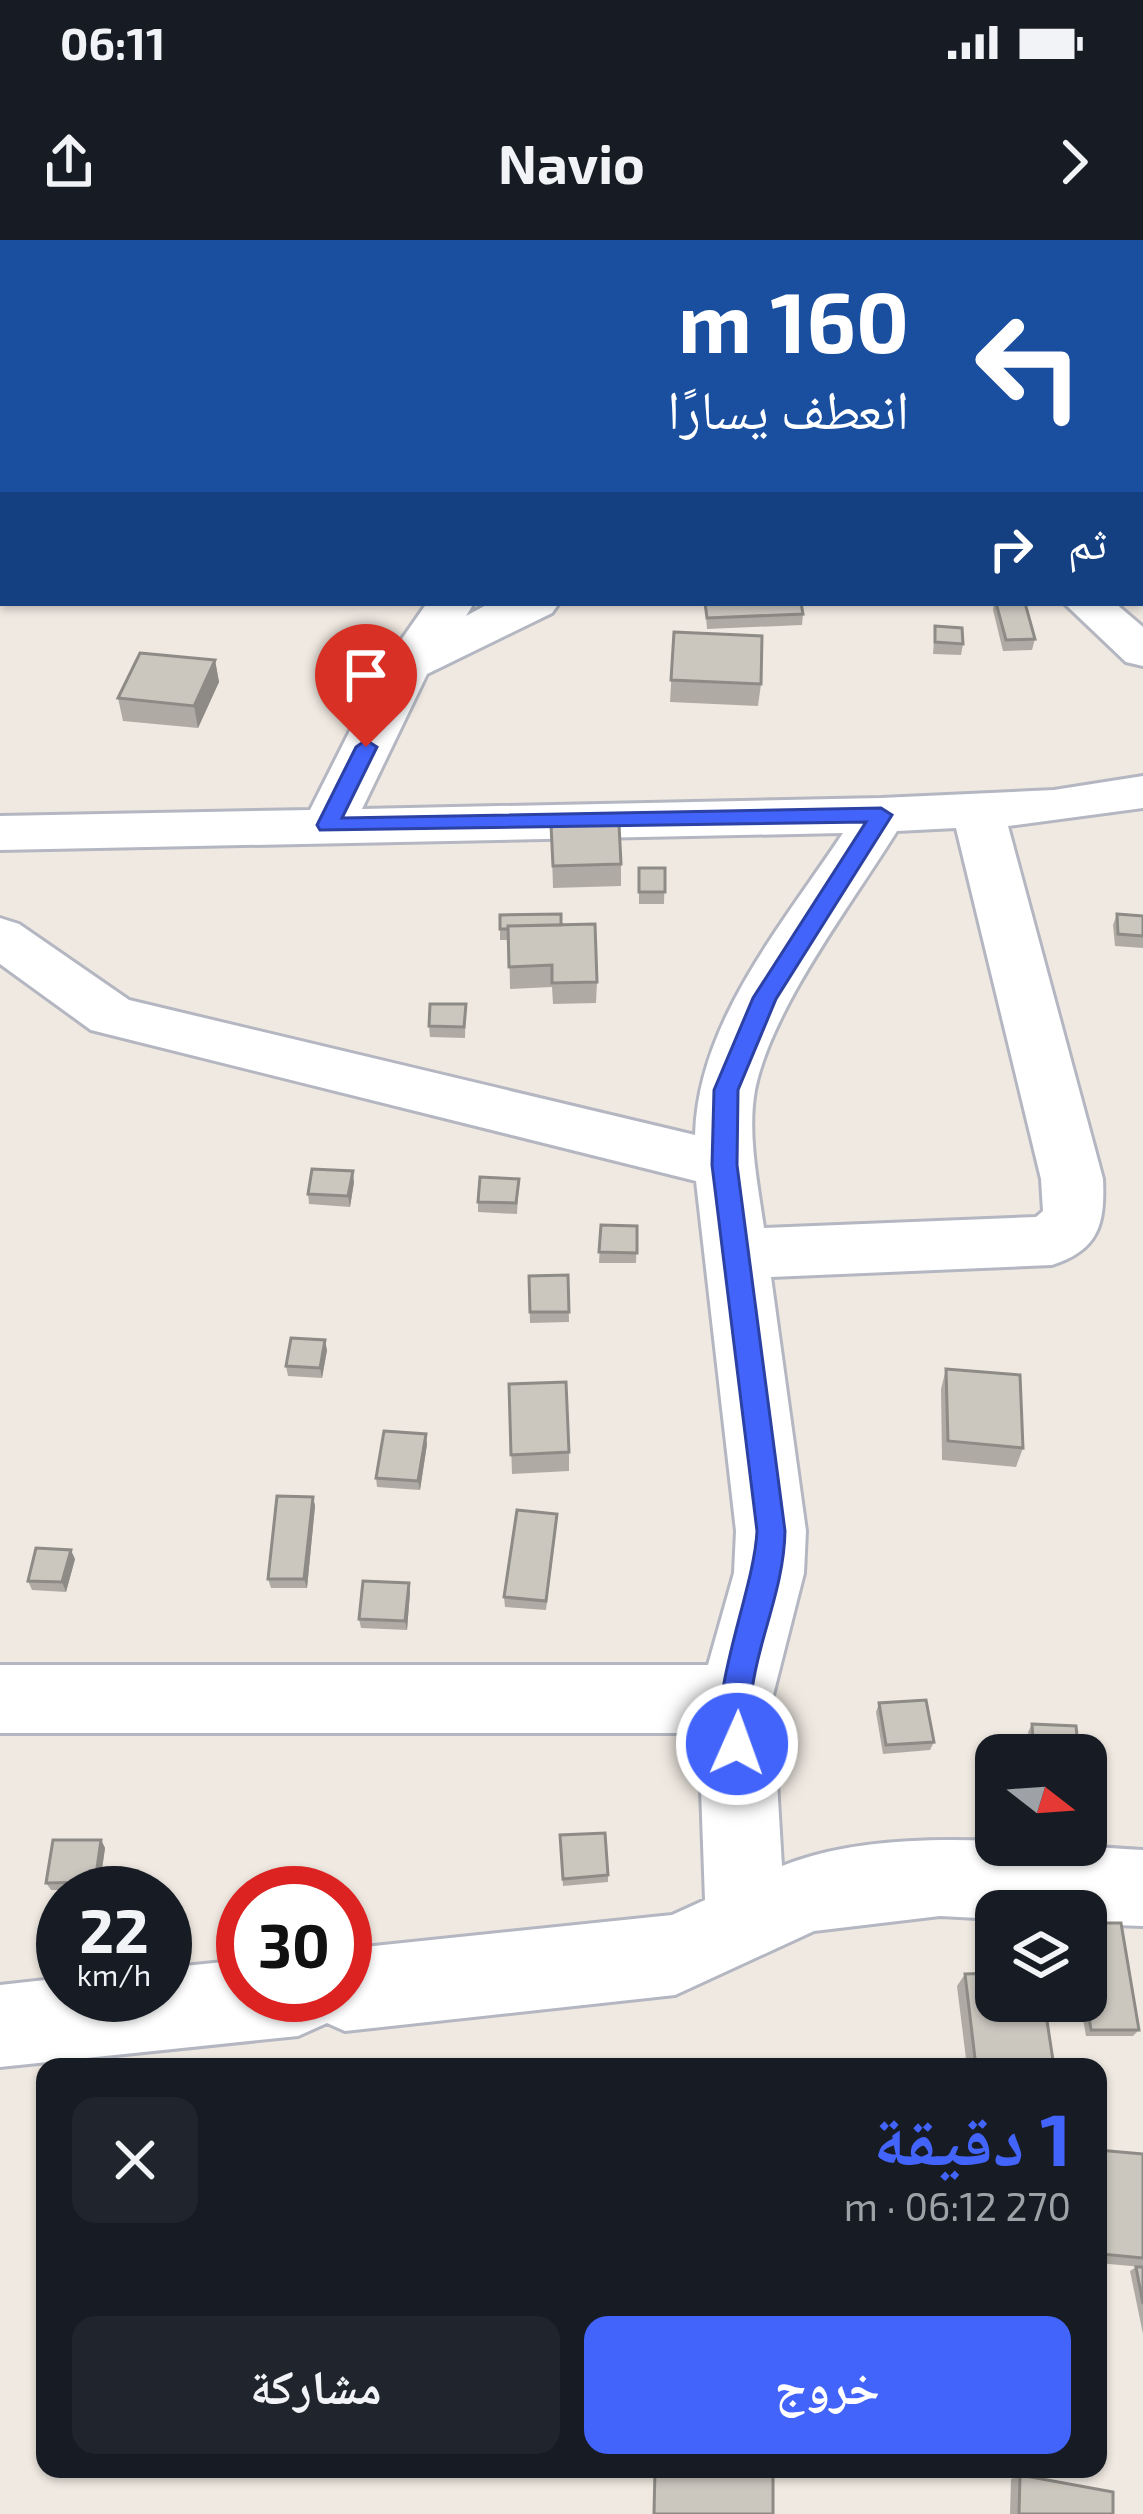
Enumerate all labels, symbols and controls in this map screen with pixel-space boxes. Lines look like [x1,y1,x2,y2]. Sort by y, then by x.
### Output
text: 06:11 [60,15,165,69]
icon: share [36,129,102,195]
icon: forward [1041,129,1107,195]
text: Navio [498,130,645,195]
text: 160 m [678,269,909,370]
icon: left [951,288,1107,444]
text: انعطف يسارًا [667,375,909,440]
text: ثم [1068,514,1107,568]
icon: right [978,516,1044,582]
pin [315,624,417,747]
icon: arrive [333,642,399,708]
position arrow [674,1681,800,1807]
north arrow [975,1734,1107,1866]
map controls [975,1734,1107,2022]
speed limit sign: 30 [216,1866,372,2022]
button: layers [975,1890,1107,2022]
text: 22 [79,1893,149,1965]
text: km/h [77,1956,151,1992]
text: 1 دقيقة [873,2094,1071,2180]
button: close [72,2097,198,2223]
text: 270 m · 06:12 [844,2182,1071,2229]
button: مشاركة [72,2316,560,2454]
button: خروج [584,2316,1071,2454]

